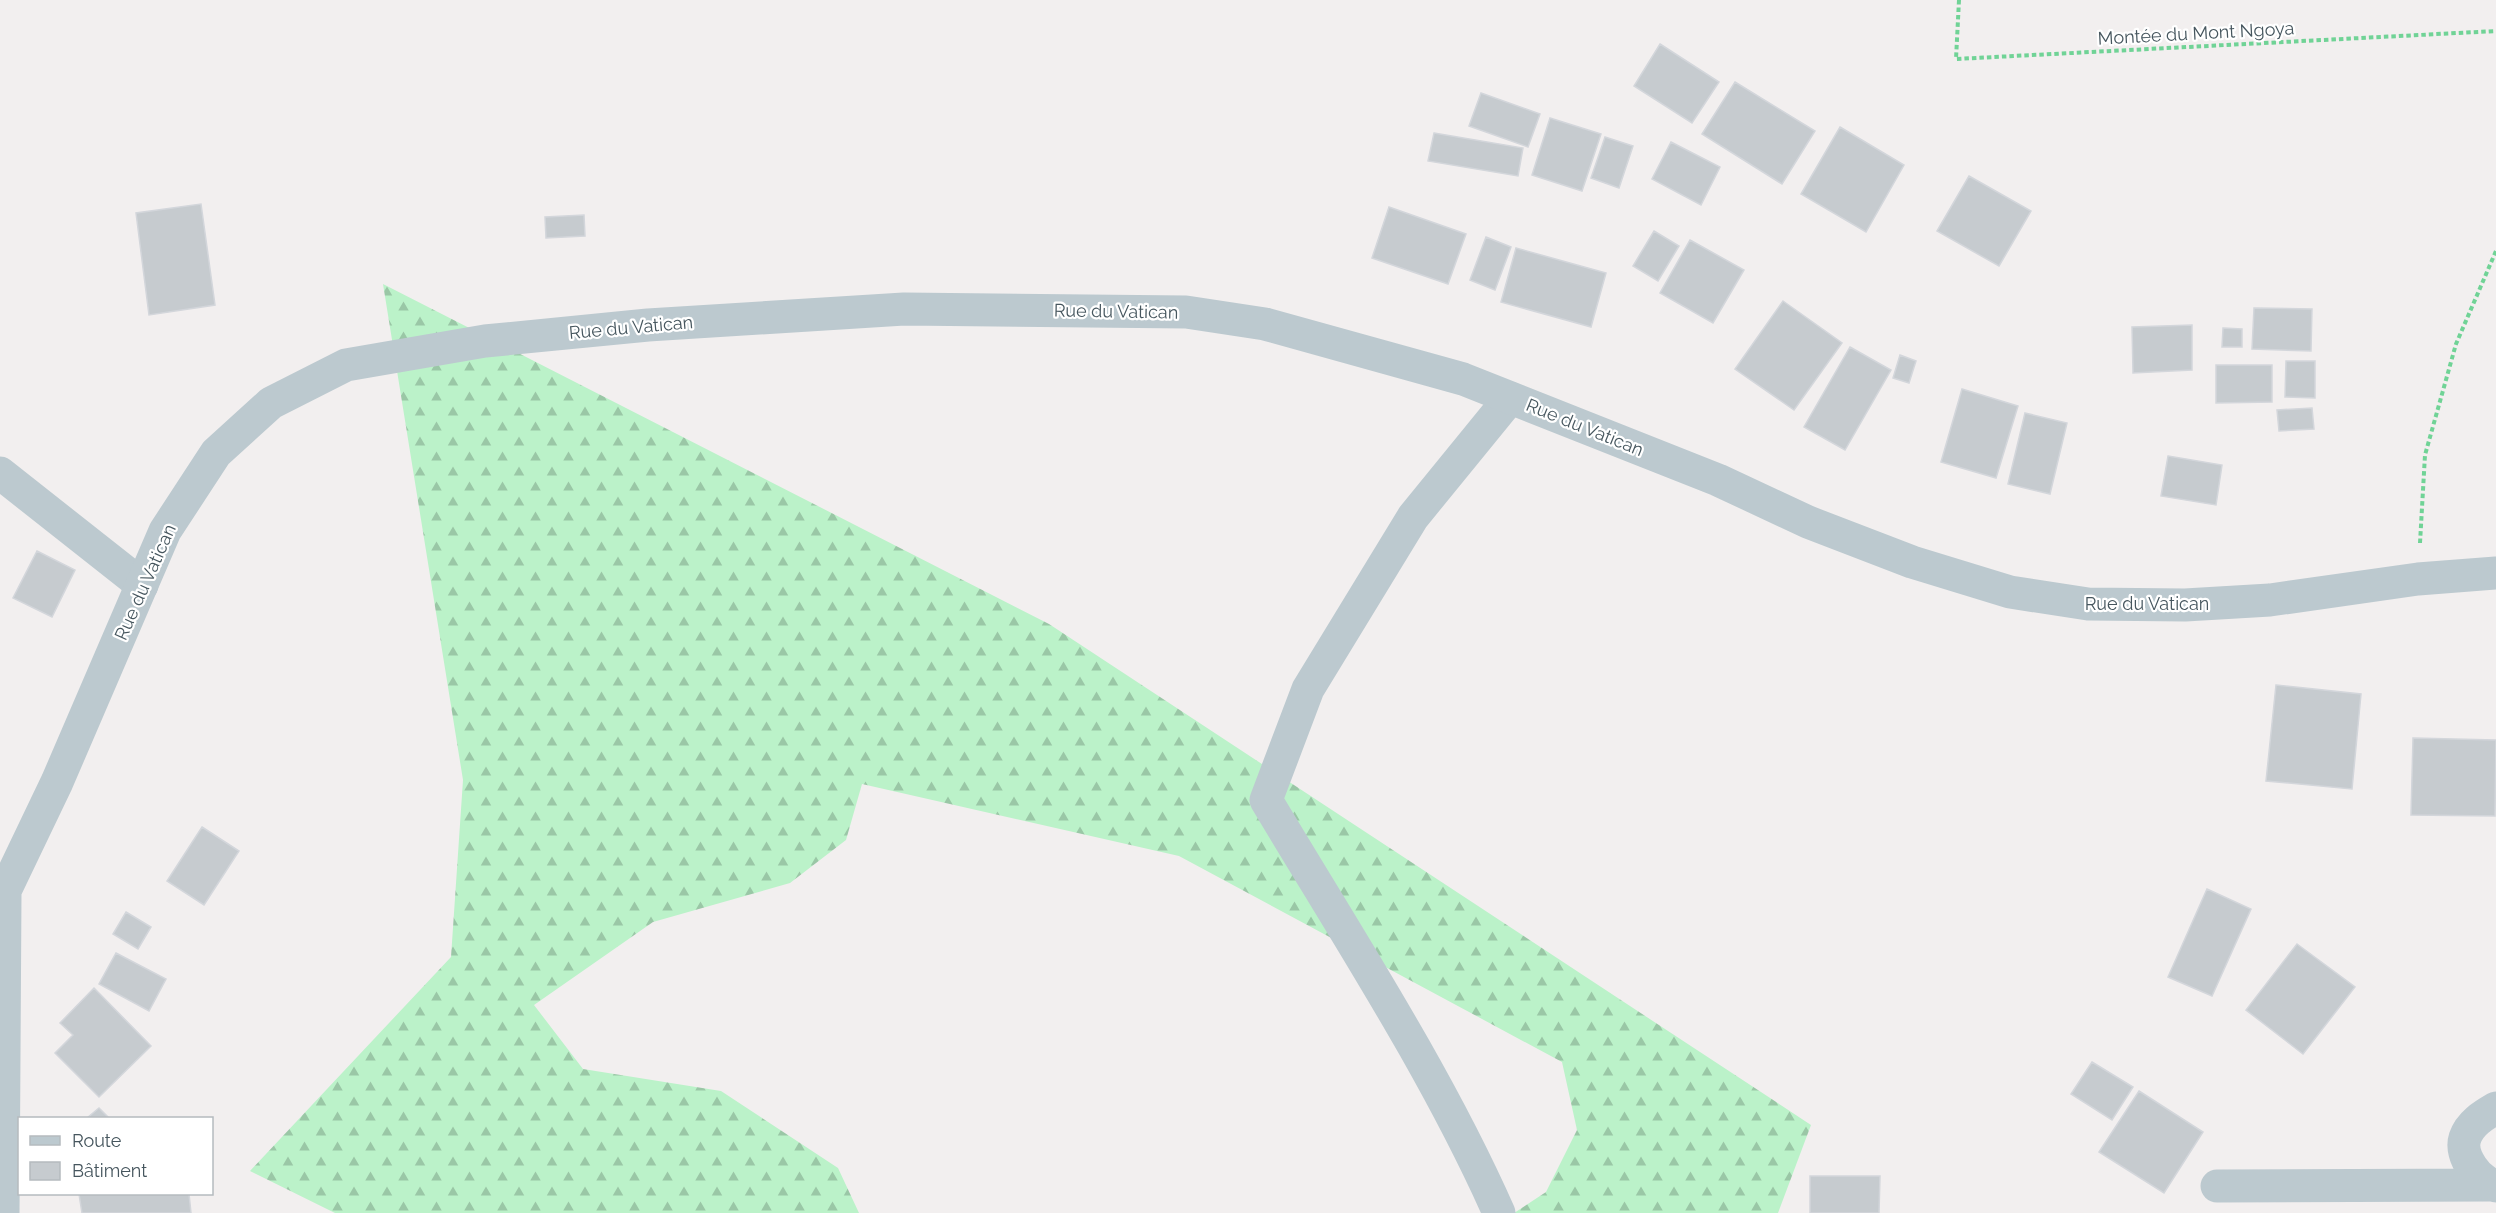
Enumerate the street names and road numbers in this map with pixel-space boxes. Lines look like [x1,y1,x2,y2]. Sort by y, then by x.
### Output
street label: Montée du Mont Ngoya [2097,17,2295,49]
street label: Rue du Vatican [1054,299,1178,323]
street label: Rue du Vatican [568,311,694,343]
street label: Rue du Vatican [1523,394,1647,460]
street label: Rue du Vatican [110,521,180,643]
street label: Rue du Vatican [2085,593,2209,614]

